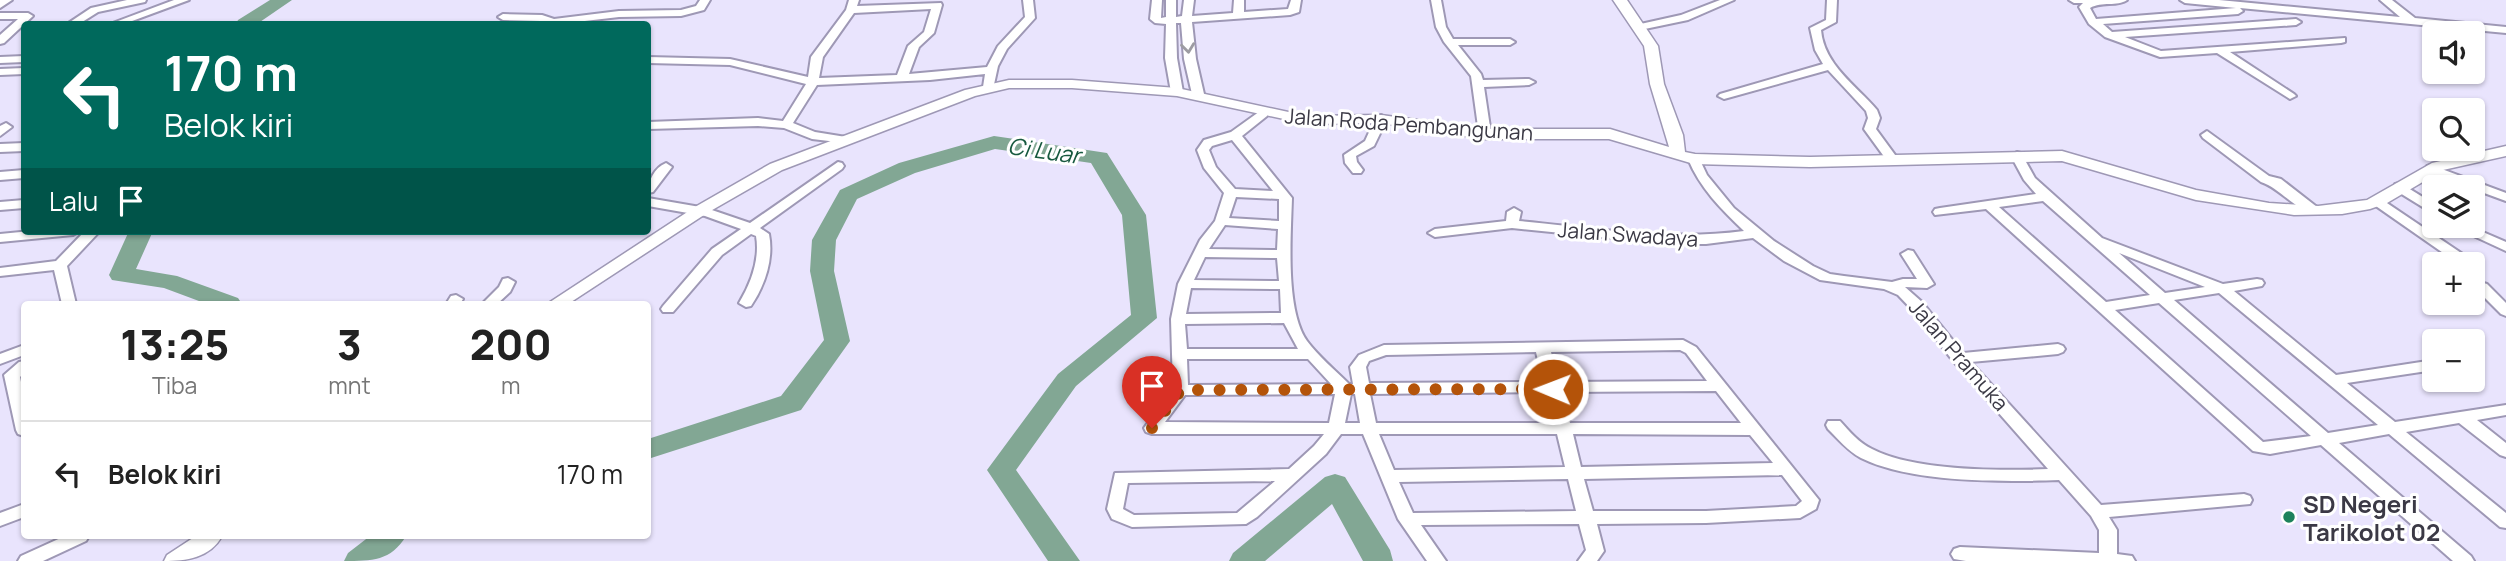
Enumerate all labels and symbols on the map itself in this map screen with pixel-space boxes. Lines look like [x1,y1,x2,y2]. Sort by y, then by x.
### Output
one-way arrow [1180,42,1195,53]
street label: Jalan Roda Pembangunan [1284,101,1534,147]
water label: Ci Luar [1006,129,1085,171]
street label: Jalan Swadaya [1557,215,1699,253]
street label: Jalan Pramuka [1903,294,2015,416]
position arrow [1516,352,1590,426]
pin [1122,356,1182,428]
place label: SD Negeri Tarikolot 02 [2303,487,2440,548]
marker: SD Negeri Tarikolot 02 [2281,509,2297,525]

